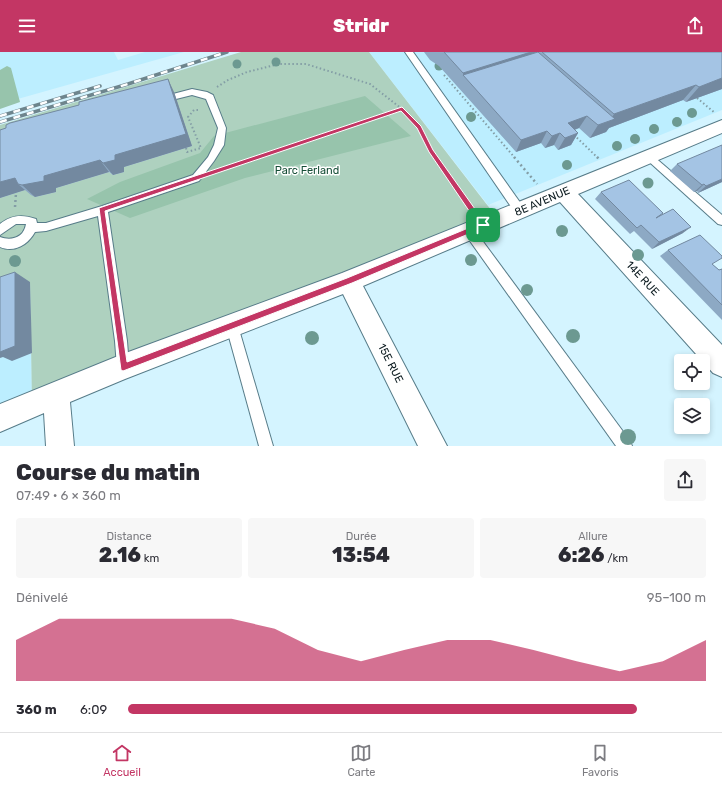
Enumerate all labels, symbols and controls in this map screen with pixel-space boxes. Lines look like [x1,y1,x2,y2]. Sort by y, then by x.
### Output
icon: menu [16,15,38,37]
text: Stridr [333,15,389,37]
icon: share [684,15,706,37]
park label: Parc Ferland [275,164,339,177]
street label: 8E AVENUE [513,184,572,219]
pin [466,208,500,242]
icon: arrive [472,214,494,236]
street label: 14E RUE [623,258,662,299]
street label: 15E RUE [375,341,406,385]
map controls [674,354,710,434]
button: locate [674,354,710,390]
button: layers [674,398,710,434]
text: Course du matin [16,459,200,486]
button: share [664,459,706,501]
text: 07:49 · 6 × 360 m [16,488,121,503]
text: Distance [106,530,152,543]
text: Durée [346,530,376,543]
text: Allure [578,530,608,543]
text: 2.16 [99,543,141,567]
text: 13:54 [332,543,390,567]
text: 6:26 [558,543,605,567]
text: km [141,552,159,565]
text: /km [605,552,628,565]
text: Dénivelé [16,590,68,605]
text: 95–100 m [647,590,706,605]
text: 360 m [16,702,57,717]
text: 6:09 [80,702,107,717]
tab: Accueil [103,742,141,779]
tab: Carte [347,742,375,779]
tab: Favoris [582,742,619,779]

